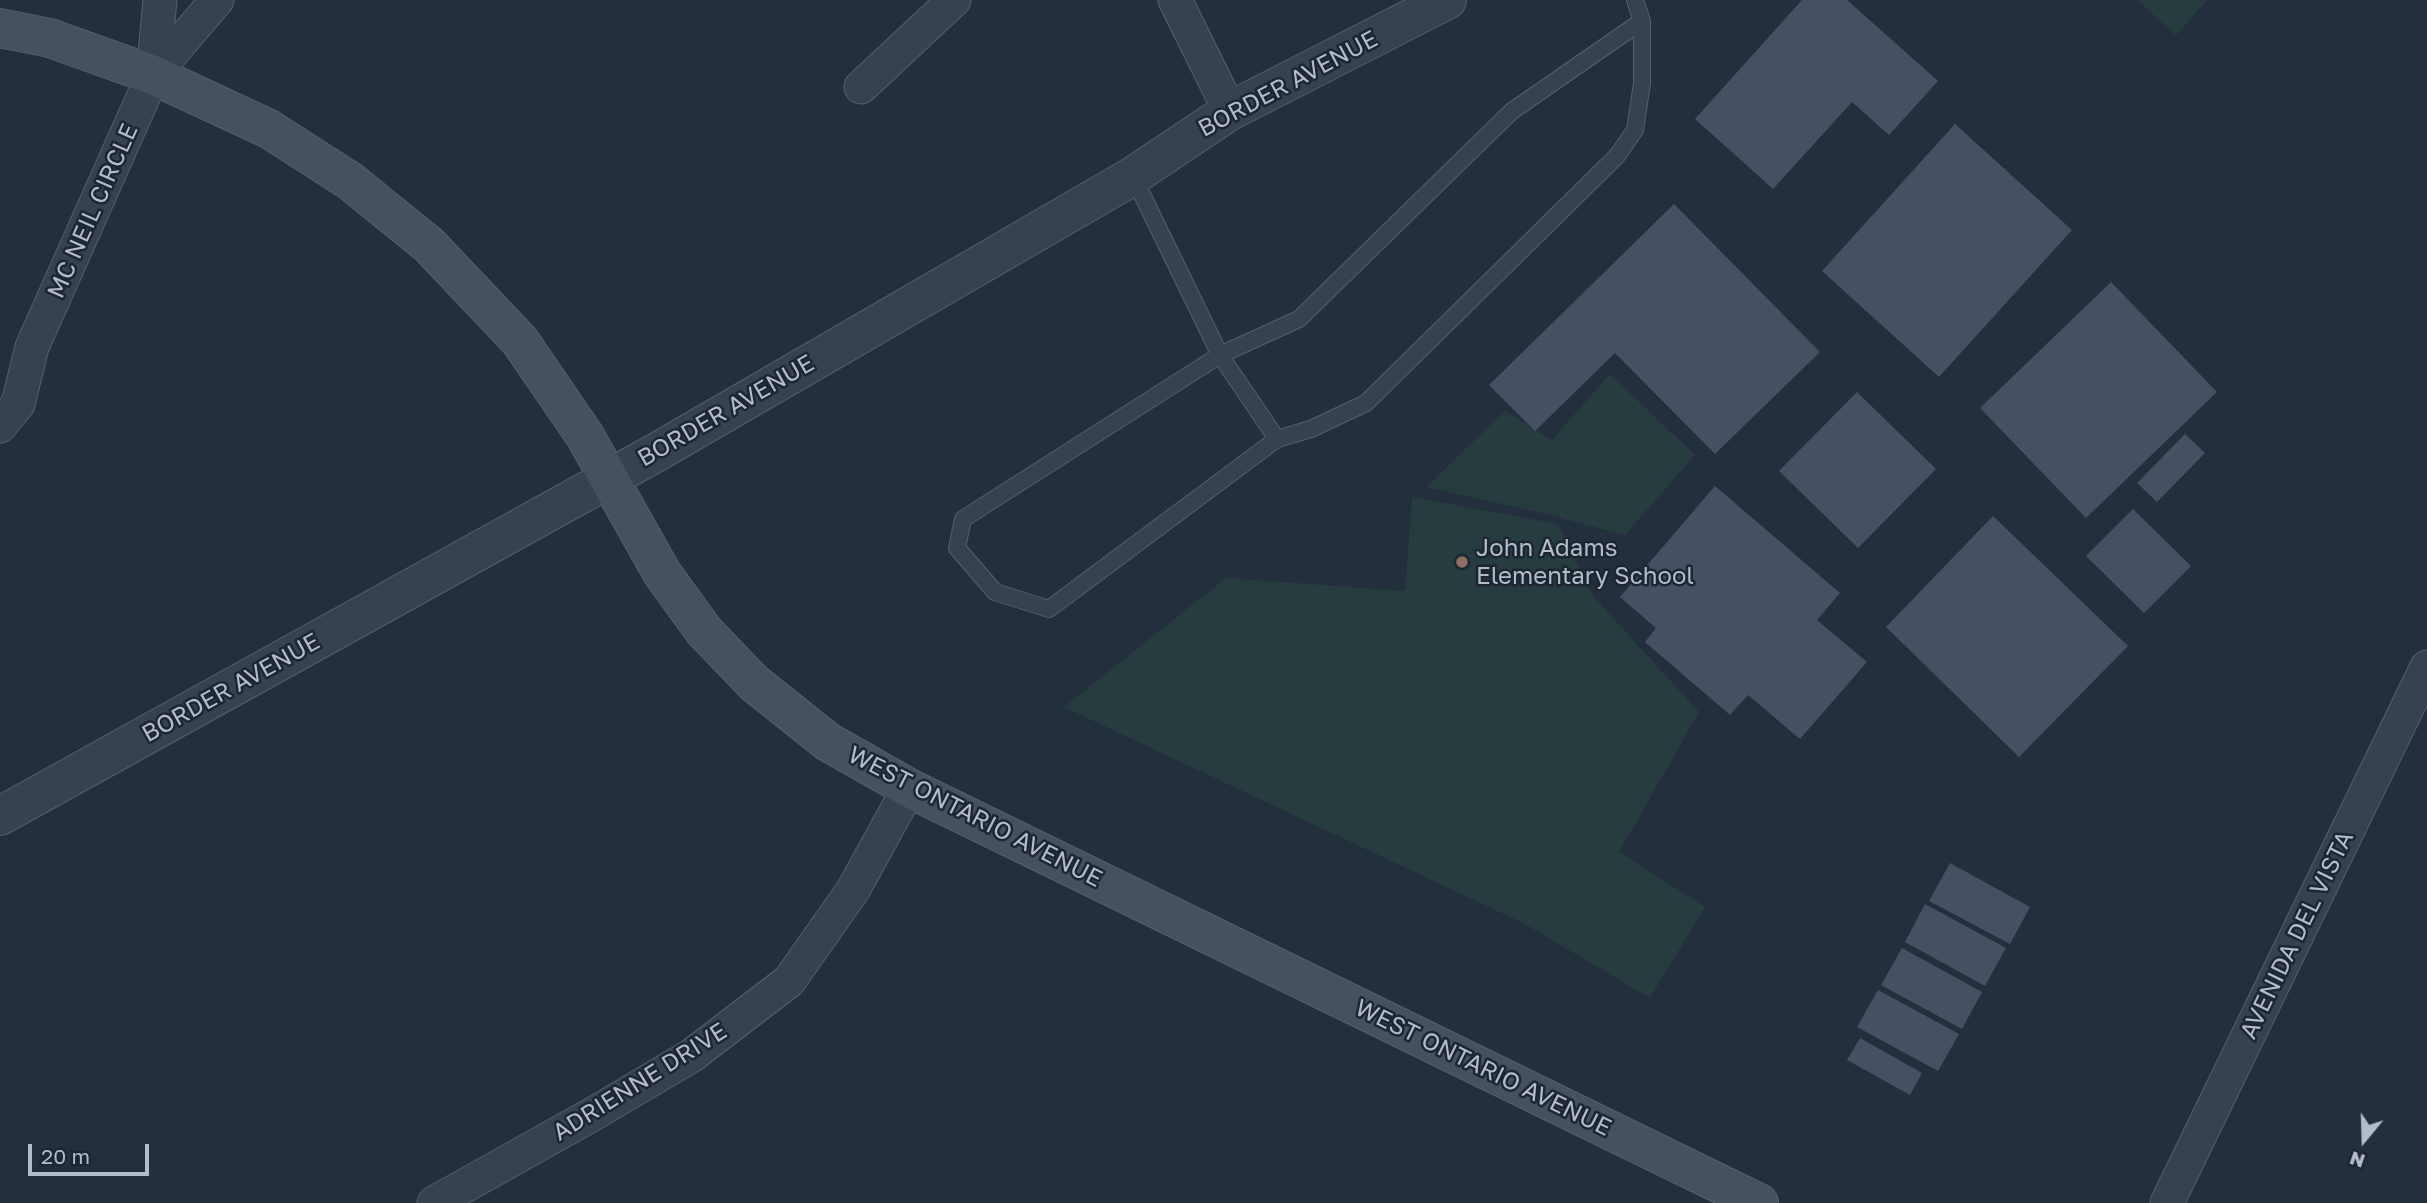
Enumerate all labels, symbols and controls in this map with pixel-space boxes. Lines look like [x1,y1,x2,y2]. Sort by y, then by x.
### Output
street label: BORDER AVENUE [1193,25,1383,143]
street label: MC NEIL CIRCLE [42,119,144,303]
street label: BORDER AVENUE [633,349,819,473]
place label: John Adams Elementary School [1476,534,1694,590]
marker: John Adams Elementary School [1454,554,1470,570]
street label: BORDER AVENUE [137,627,325,749]
street label: WEST ONTARIO AVENUE [843,740,1107,894]
street label: AVENIDA DEL VISTA [2234,826,2360,1044]
street label: WEST ONTARIO AVENUE [1350,993,1616,1143]
street label: ADRIENNE DRIVE [548,1017,732,1147]
north arrow [2329,1105,2399,1175]
scale bar [32,1130,152,1174]
text: 20 m [41,1143,90,1169]
text: N [2346,1147,2368,1174]

